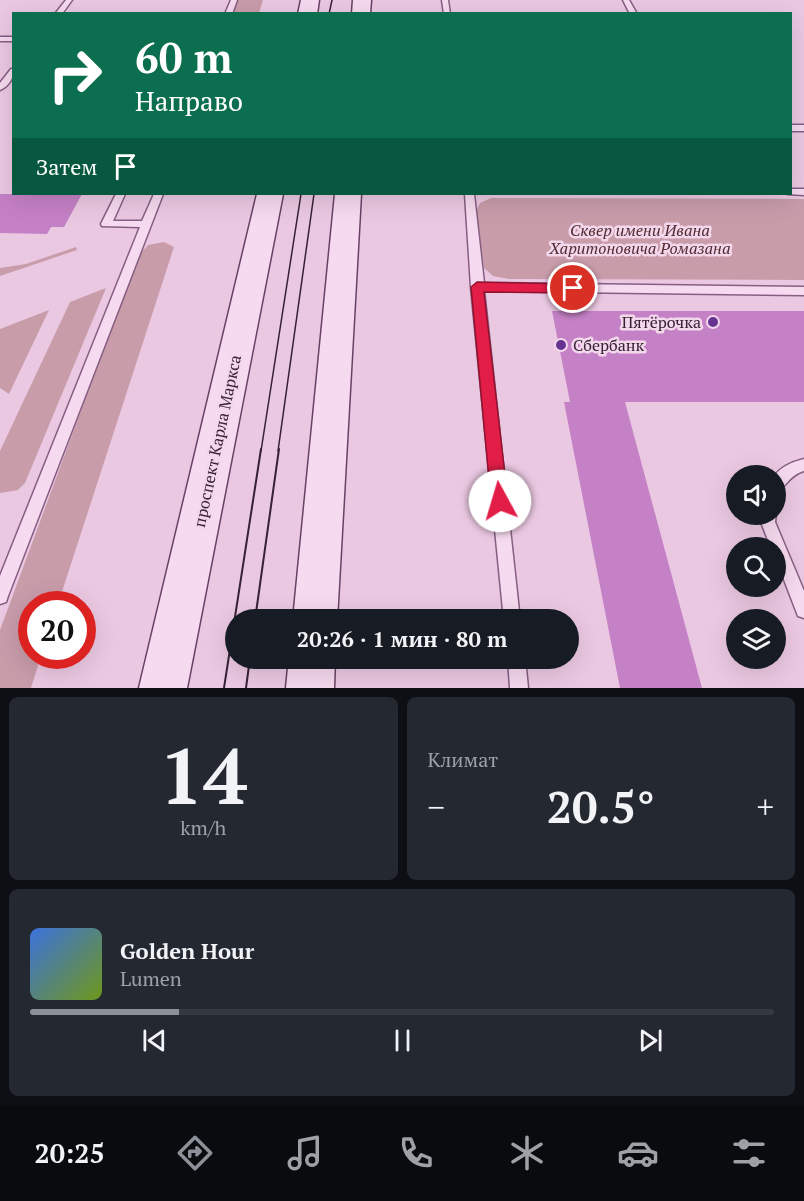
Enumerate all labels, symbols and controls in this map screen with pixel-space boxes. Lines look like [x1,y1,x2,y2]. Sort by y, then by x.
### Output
text: 60 m [135,29,233,85]
icon: right [36,36,114,114]
text: Направо [135,83,243,119]
icon: arrive [109,150,142,183]
text: Затем [36,152,97,181]
park label: Сквер имени Ивана Харитоновича Ромазана [549,219,730,259]
pin [547,262,598,313]
icon: arrive [556,271,589,304]
place label: Пятёрочка [622,311,701,333]
marker: Пятёрочка [706,315,720,329]
place label: Сбербанк [573,334,645,356]
marker: Сбербанк [554,338,568,352]
street label: проспект Карла Маркса [188,353,246,529]
map controls [726,465,786,669]
button: sound [726,465,786,525]
position arrow [468,469,532,533]
button: search [726,537,786,597]
speed limit sign: 20 [18,591,96,669]
button: layers [726,609,786,669]
text: 20:26 · 1 мин · 80 m [297,624,507,653]
text: 14 [159,723,247,826]
text: Климат [428,746,498,773]
text: 20.5° [547,776,655,836]
text: − [428,785,445,828]
text: + [756,785,774,828]
text: km/h [180,814,226,841]
text: Golden Hour [120,936,254,965]
text: Lumen [120,965,182,992]
icon: previous [138,1024,171,1057]
icon: pause [386,1024,419,1057]
icon: next [634,1024,667,1057]
icon: directions [174,1132,216,1174]
icon: music [284,1132,326,1174]
icon: phone [395,1132,437,1174]
icon: climate [506,1132,548,1174]
icon: car [617,1132,659,1174]
icon: filters [728,1132,770,1174]
text: 20:25 [34,1135,105,1171]

